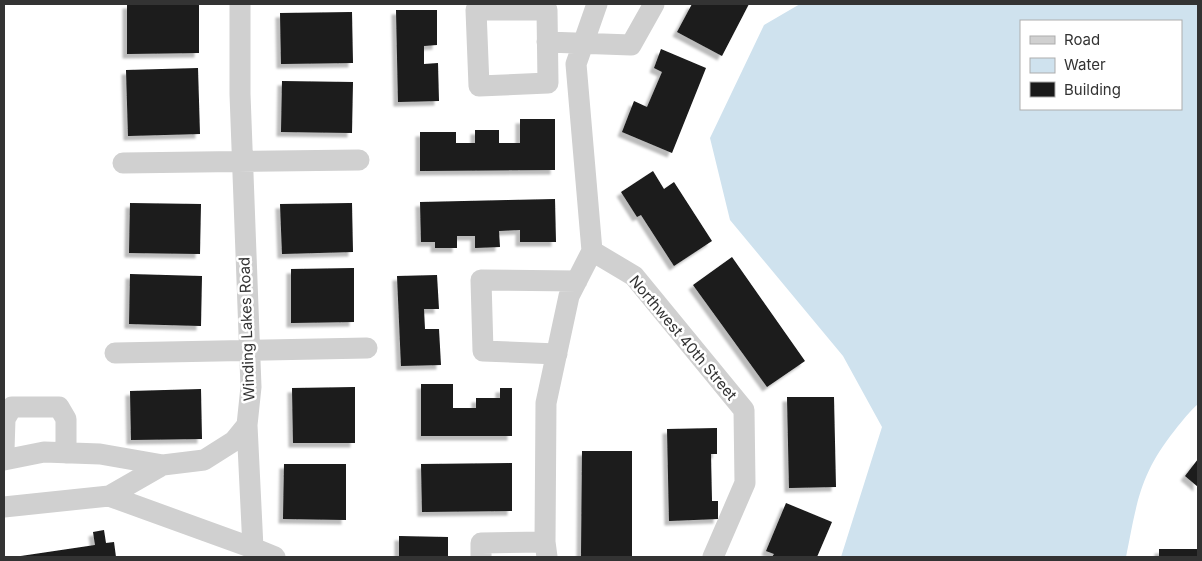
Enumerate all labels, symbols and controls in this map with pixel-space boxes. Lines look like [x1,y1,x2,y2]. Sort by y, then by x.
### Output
legend [1020,20,1182,110]
text: Road [1064,30,1100,49]
text: Water [1064,55,1106,74]
text: Building [1064,80,1121,99]
street label: Winding Lakes Road [234,257,259,401]
street label: Northwest 40th Street [626,271,741,404]

